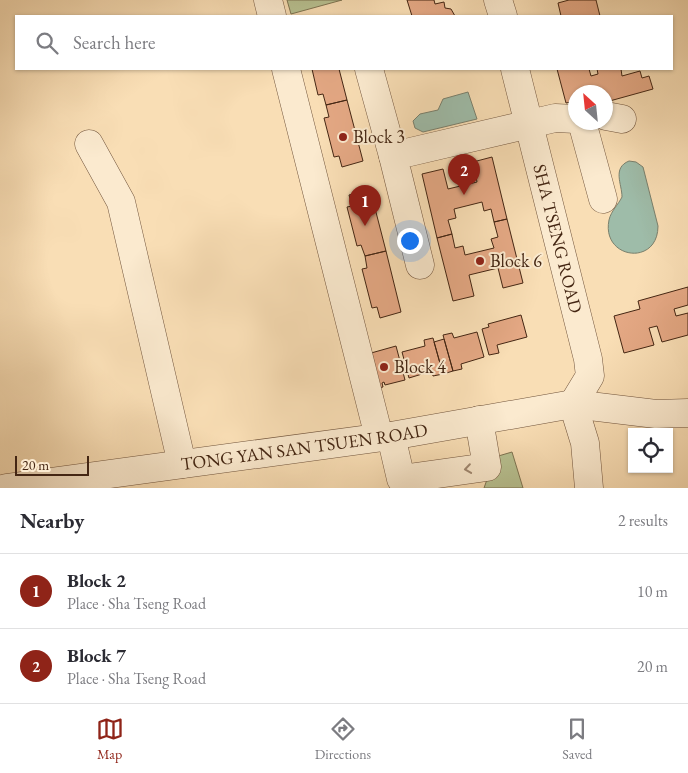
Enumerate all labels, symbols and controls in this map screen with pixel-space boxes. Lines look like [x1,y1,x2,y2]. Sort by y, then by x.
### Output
search box [15,15,673,70]
icon: search [33,29,61,57]
text: Search here [73,30,155,55]
north arrow [568,85,613,130]
place label: Block 3 [353,125,405,148]
marker: Block 3 [337,131,349,143]
pin: 2 [448,154,480,195]
street label: SHA TSENG ROAD [528,162,588,315]
pin: 1 [349,185,381,226]
your location [397,228,423,254]
place label: Block 6 [490,249,542,272]
marker: Block 6 [474,255,486,267]
place label: Block 4 [394,355,446,378]
marker: Block 4 [378,361,390,373]
street label: TONG YAN SAN TSUEN ROAD [179,418,429,475]
map controls [628,428,673,473]
button: locate [628,428,673,473]
scale bar [15,453,89,476]
text: 20 m [22,456,49,474]
one-way arrow [463,464,472,474]
text: Nearby [20,507,84,534]
text: 2 results [618,510,668,531]
text: Block 2 [67,568,126,593]
text: 1 [32,581,40,602]
text: 10 m [637,581,668,602]
text: Place · Sha Tseng Road [67,593,206,614]
text: Block 7 [67,643,126,668]
text: 2 [32,656,40,677]
text: 20 m [637,656,668,677]
text: Place · Sha Tseng Road [67,668,206,689]
tab: Map [96,715,124,763]
tab: Directions [315,715,371,763]
tab: Saved [562,715,592,763]

